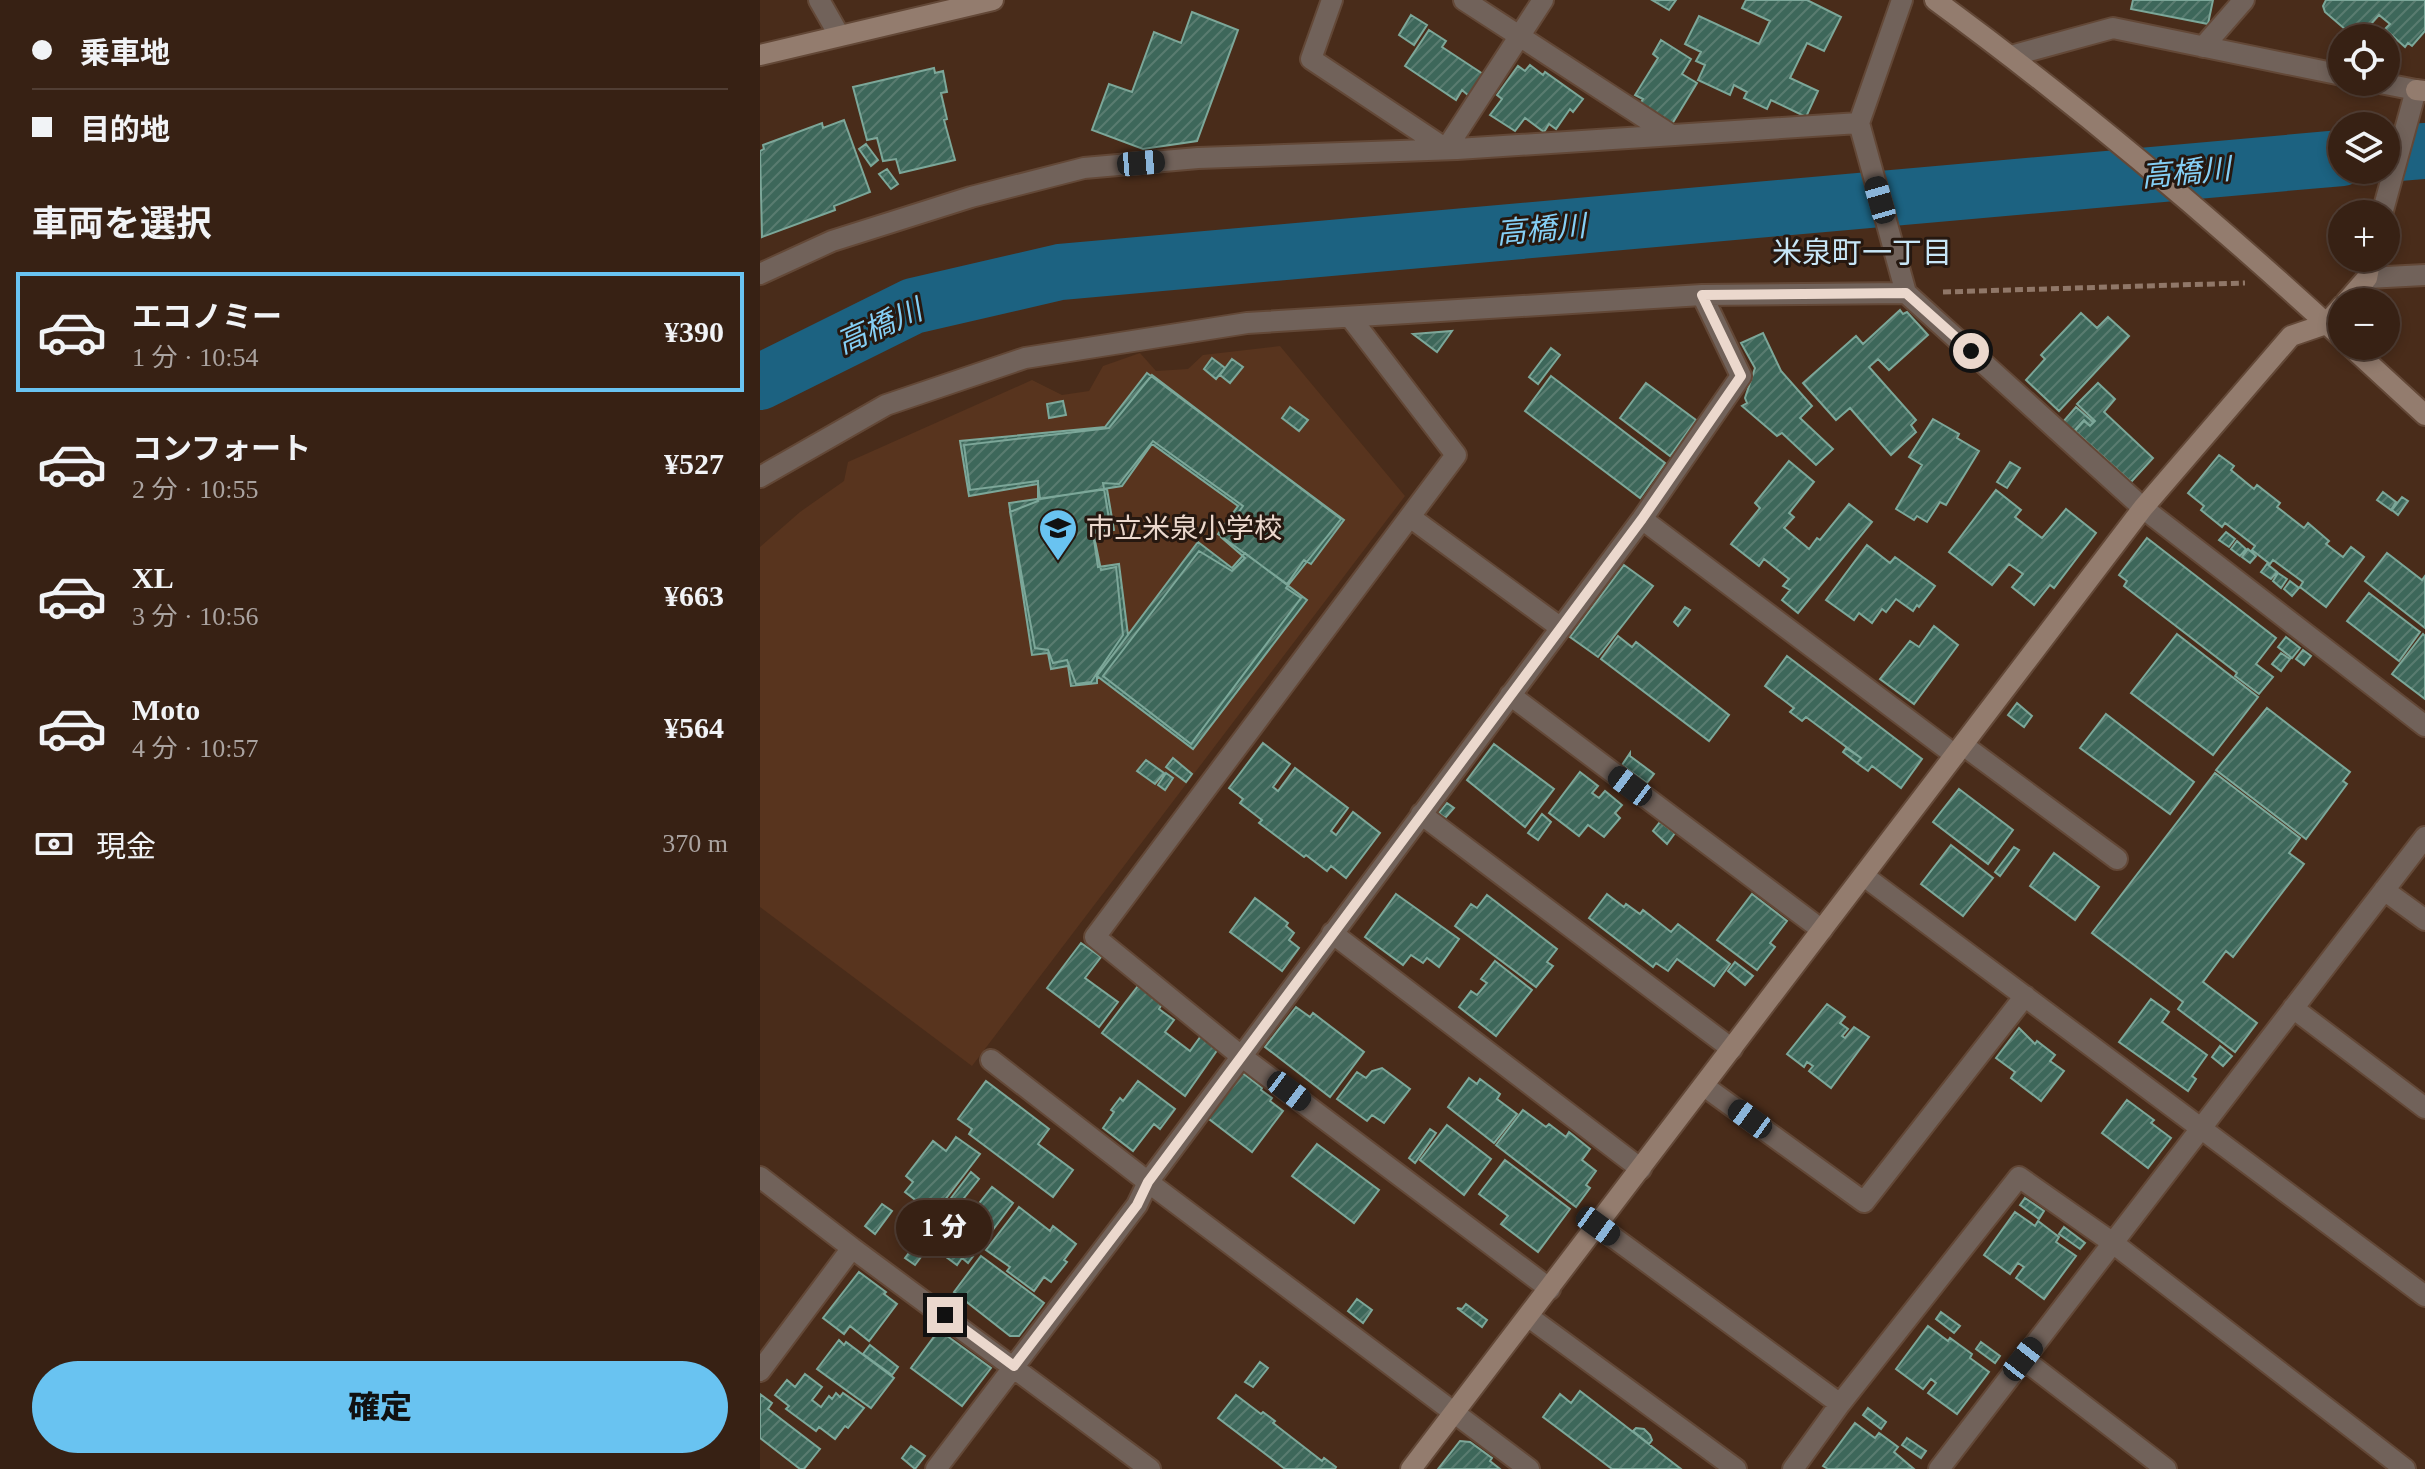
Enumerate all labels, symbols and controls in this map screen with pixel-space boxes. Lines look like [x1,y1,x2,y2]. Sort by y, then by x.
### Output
map controls [2328,24,2400,360]
button: locate [2328,24,2400,96]
text: 乗車地 [80,36,170,69]
button: layers [2328,112,2400,184]
text: 目的地 [80,113,170,146]
car [1116,149,1166,177]
water label: 高橋川 [2140,151,2235,192]
car [1862,174,1898,226]
button: + [2328,200,2400,272]
text: 車両を選択 [32,204,212,244]
water label: 高橋川 [1495,208,1590,249]
district label: 米泉町一丁目 [1772,236,1952,269]
button: − [2328,288,2400,360]
water label: 高橋川 [831,291,930,359]
icon: car [36,296,108,368]
text: エコノミー [132,300,282,333]
text: ¥390 [664,315,724,348]
route start [1953,333,1989,369]
text: 1 分 · 10:54 [132,343,258,372]
icon: car [36,428,108,500]
text: コンフォート [132,432,311,465]
text: ¥527 [664,447,724,480]
text: 2 分 · 10:55 [132,475,258,504]
school or university icon: 市立米泉小学校 [1037,507,1079,562]
place label: 市立米泉小学校 [1086,513,1282,544]
icon: car [36,560,108,632]
text: XL [132,561,174,594]
text: ¥663 [664,579,724,612]
text: 3 分 · 10:56 [132,602,258,631]
icon: car [36,692,108,764]
text: Moto [132,693,200,726]
text: ¥564 [664,711,724,744]
text: 4 分 · 10:57 [132,734,258,763]
car [1604,762,1656,810]
icon: cash [32,822,76,866]
text: 370 m [662,829,728,858]
text: 現金 [96,830,156,863]
car [1263,1067,1315,1115]
car [1724,1095,1776,1143]
callout: 1 分 [897,1199,993,1255]
car [1572,1202,1624,1250]
text: 1 分 [921,1213,967,1242]
route end [927,1297,963,1333]
car [1999,1333,2047,1385]
button: 確定 [32,1361,728,1453]

